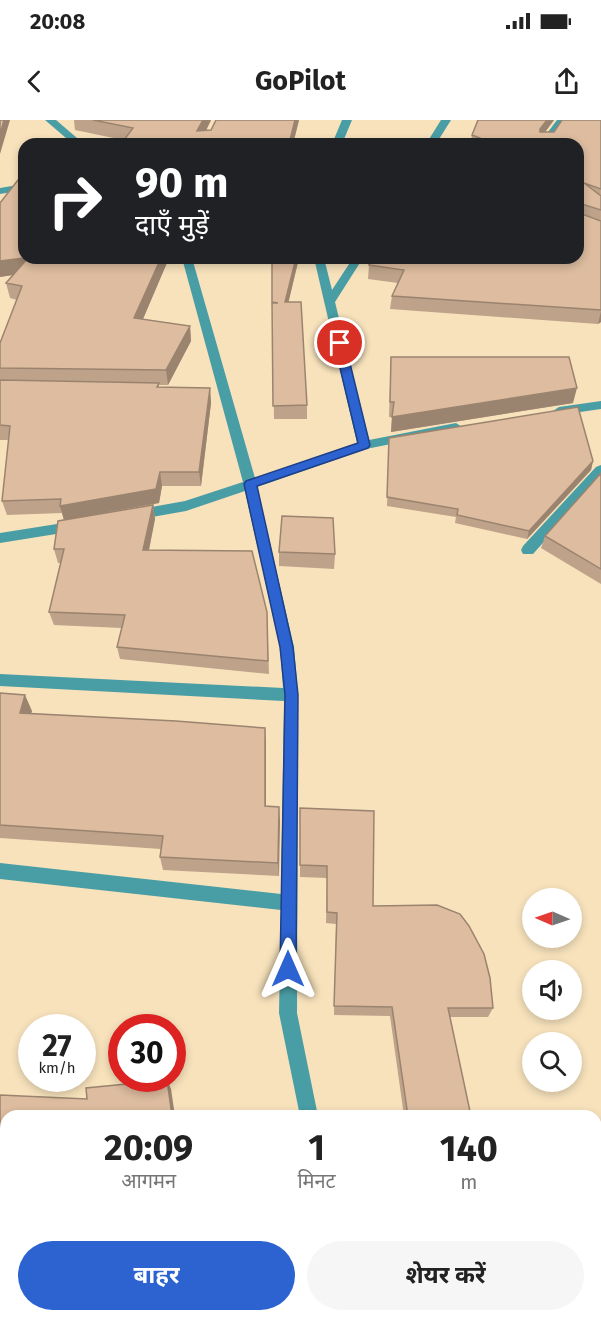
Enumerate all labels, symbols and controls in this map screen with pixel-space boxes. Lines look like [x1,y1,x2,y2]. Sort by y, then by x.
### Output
text: 20:08 [30,8,85,35]
icon: back [18,65,51,98]
text: GoPilot [255,65,346,97]
icon: share [550,65,583,98]
text: 90 m [135,158,229,208]
icon: right [36,162,114,240]
text: दाएँ मुड़ें [135,209,209,241]
pin [314,317,365,368]
icon: arrive [323,326,356,359]
north arrow [522,888,582,948]
map controls [522,888,582,1092]
position arrow [256,937,320,1001]
button: sound [522,960,582,1020]
speed limit sign: 30 [108,1014,186,1092]
text: 27 [42,1028,72,1064]
button: search [522,1032,582,1092]
text: km/h [38,1059,76,1077]
text: 20:09 [104,1126,193,1170]
text: 1 [308,1126,325,1170]
text: 140 [440,1127,498,1171]
text: आगमन [121,1169,176,1193]
text: मिनट [297,1169,336,1193]
text: m [460,1170,477,1194]
button: बाहर [18,1241,295,1310]
button: शेयर करें [307,1241,584,1310]

